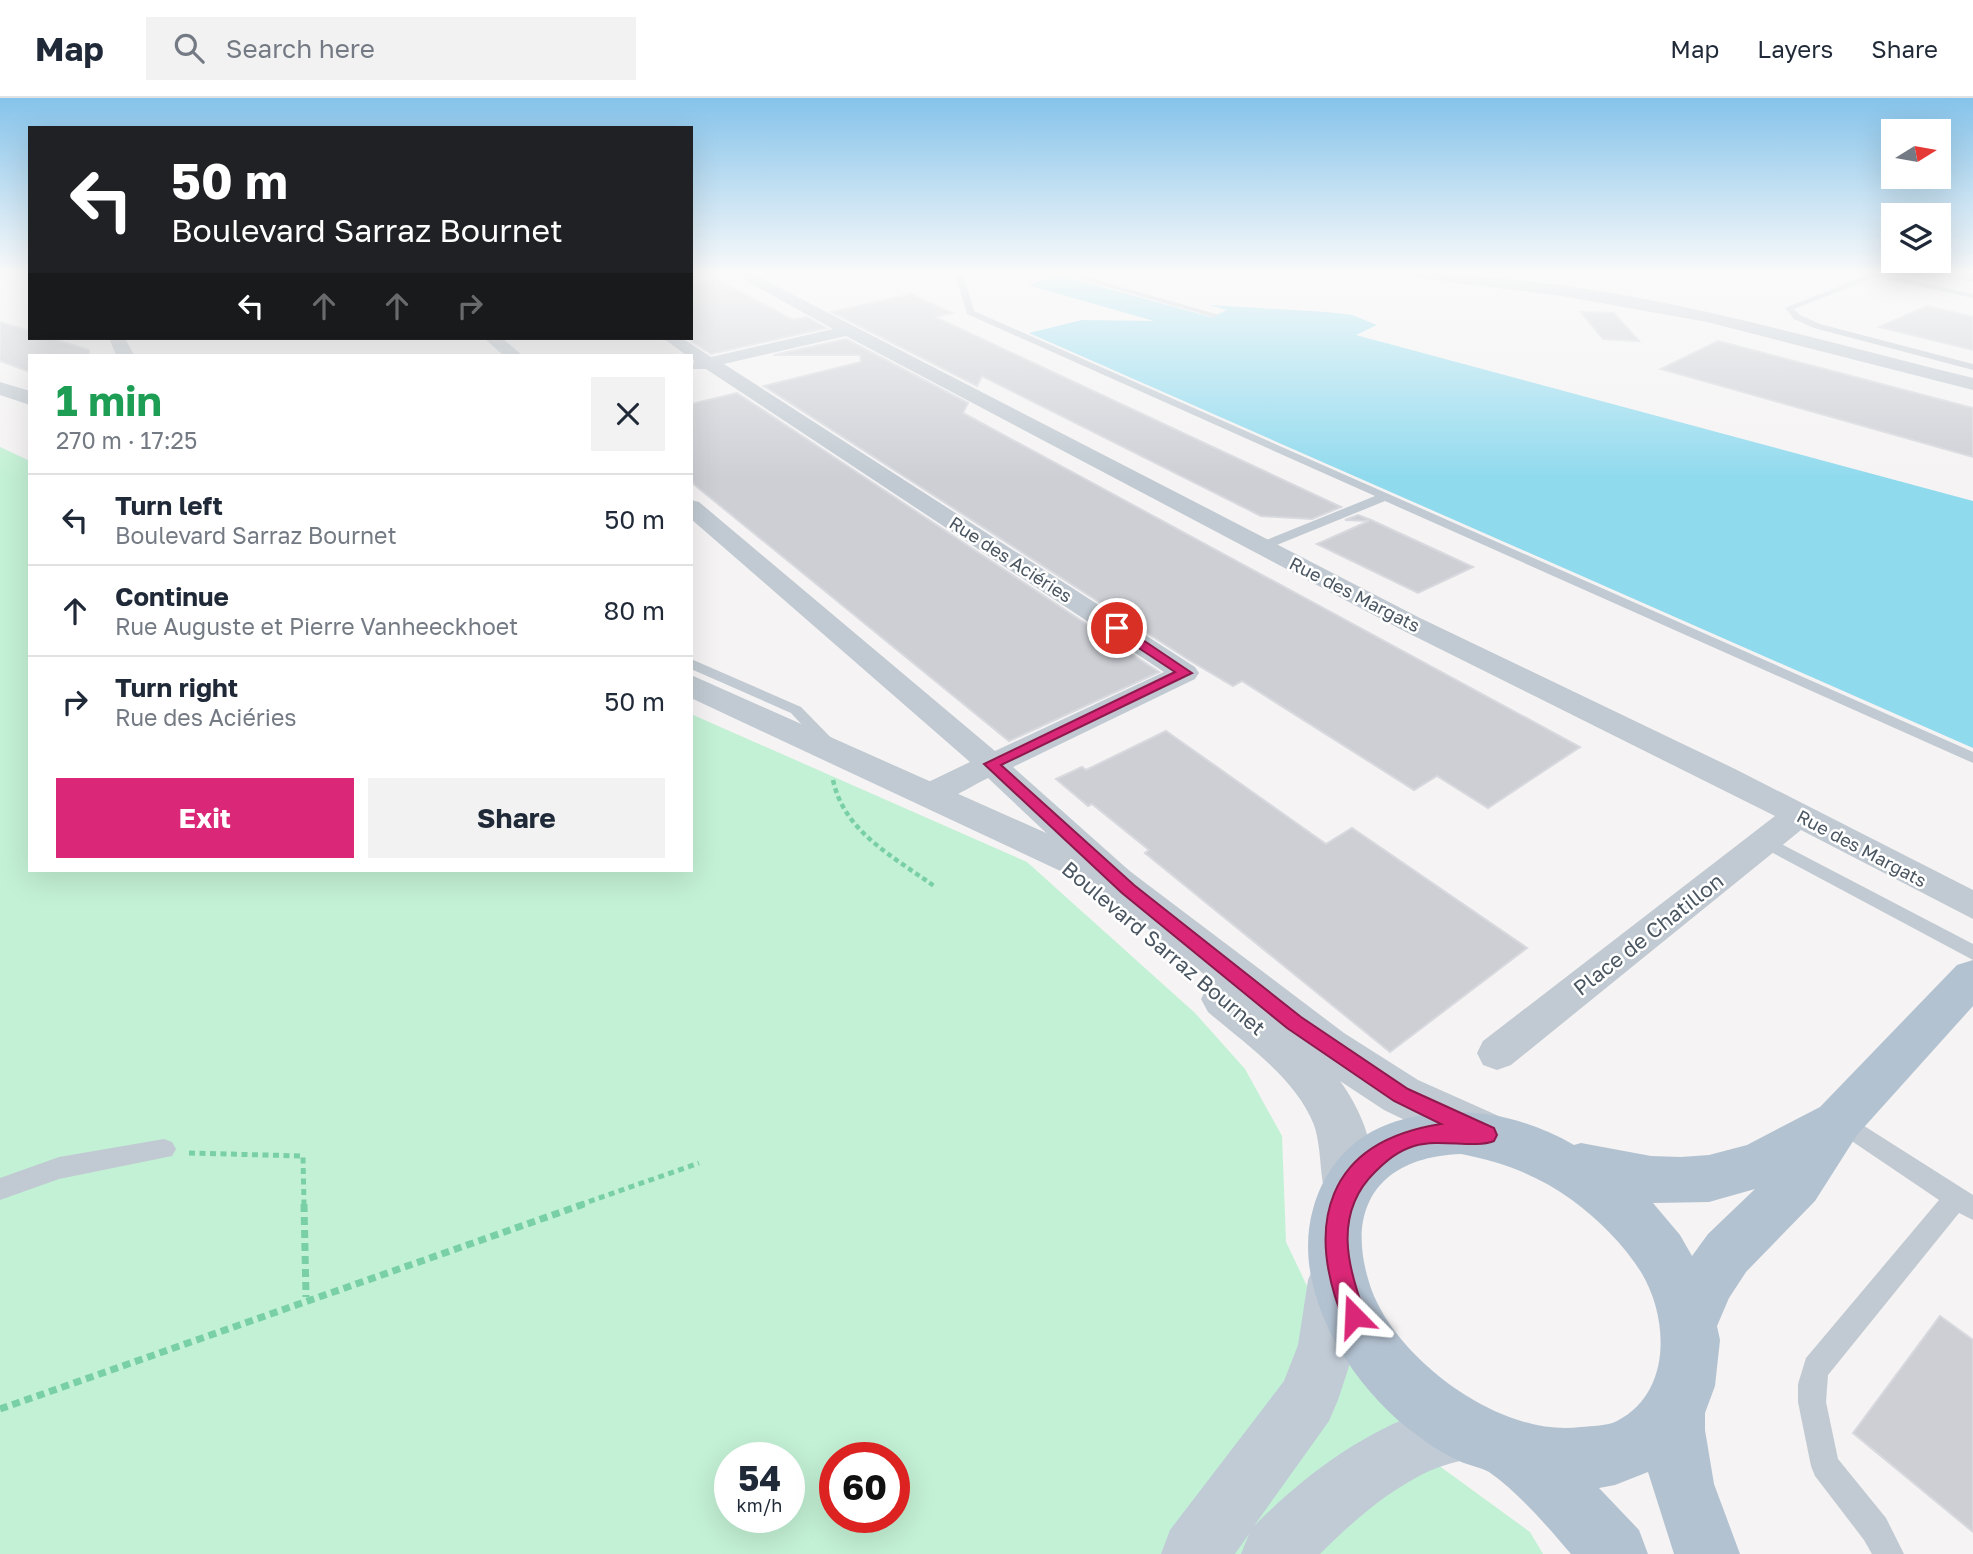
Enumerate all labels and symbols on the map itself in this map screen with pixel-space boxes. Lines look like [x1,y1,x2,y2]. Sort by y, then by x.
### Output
north arrow [1881,119,1951,189]
street label: Rue des Aciéries [945,511,1077,607]
street label: Rue des Margats [1286,552,1424,636]
pin [1087,598,1147,658]
street label: Rue des Margats [1793,805,1931,891]
street label: Boulevard Sarraz Bournet [1057,855,1271,1041]
street label: Place de Chatillon [1568,867,1728,1001]
position arrow [1317,1279,1391,1353]
speed limit sign: 60 [819,1442,910,1533]

